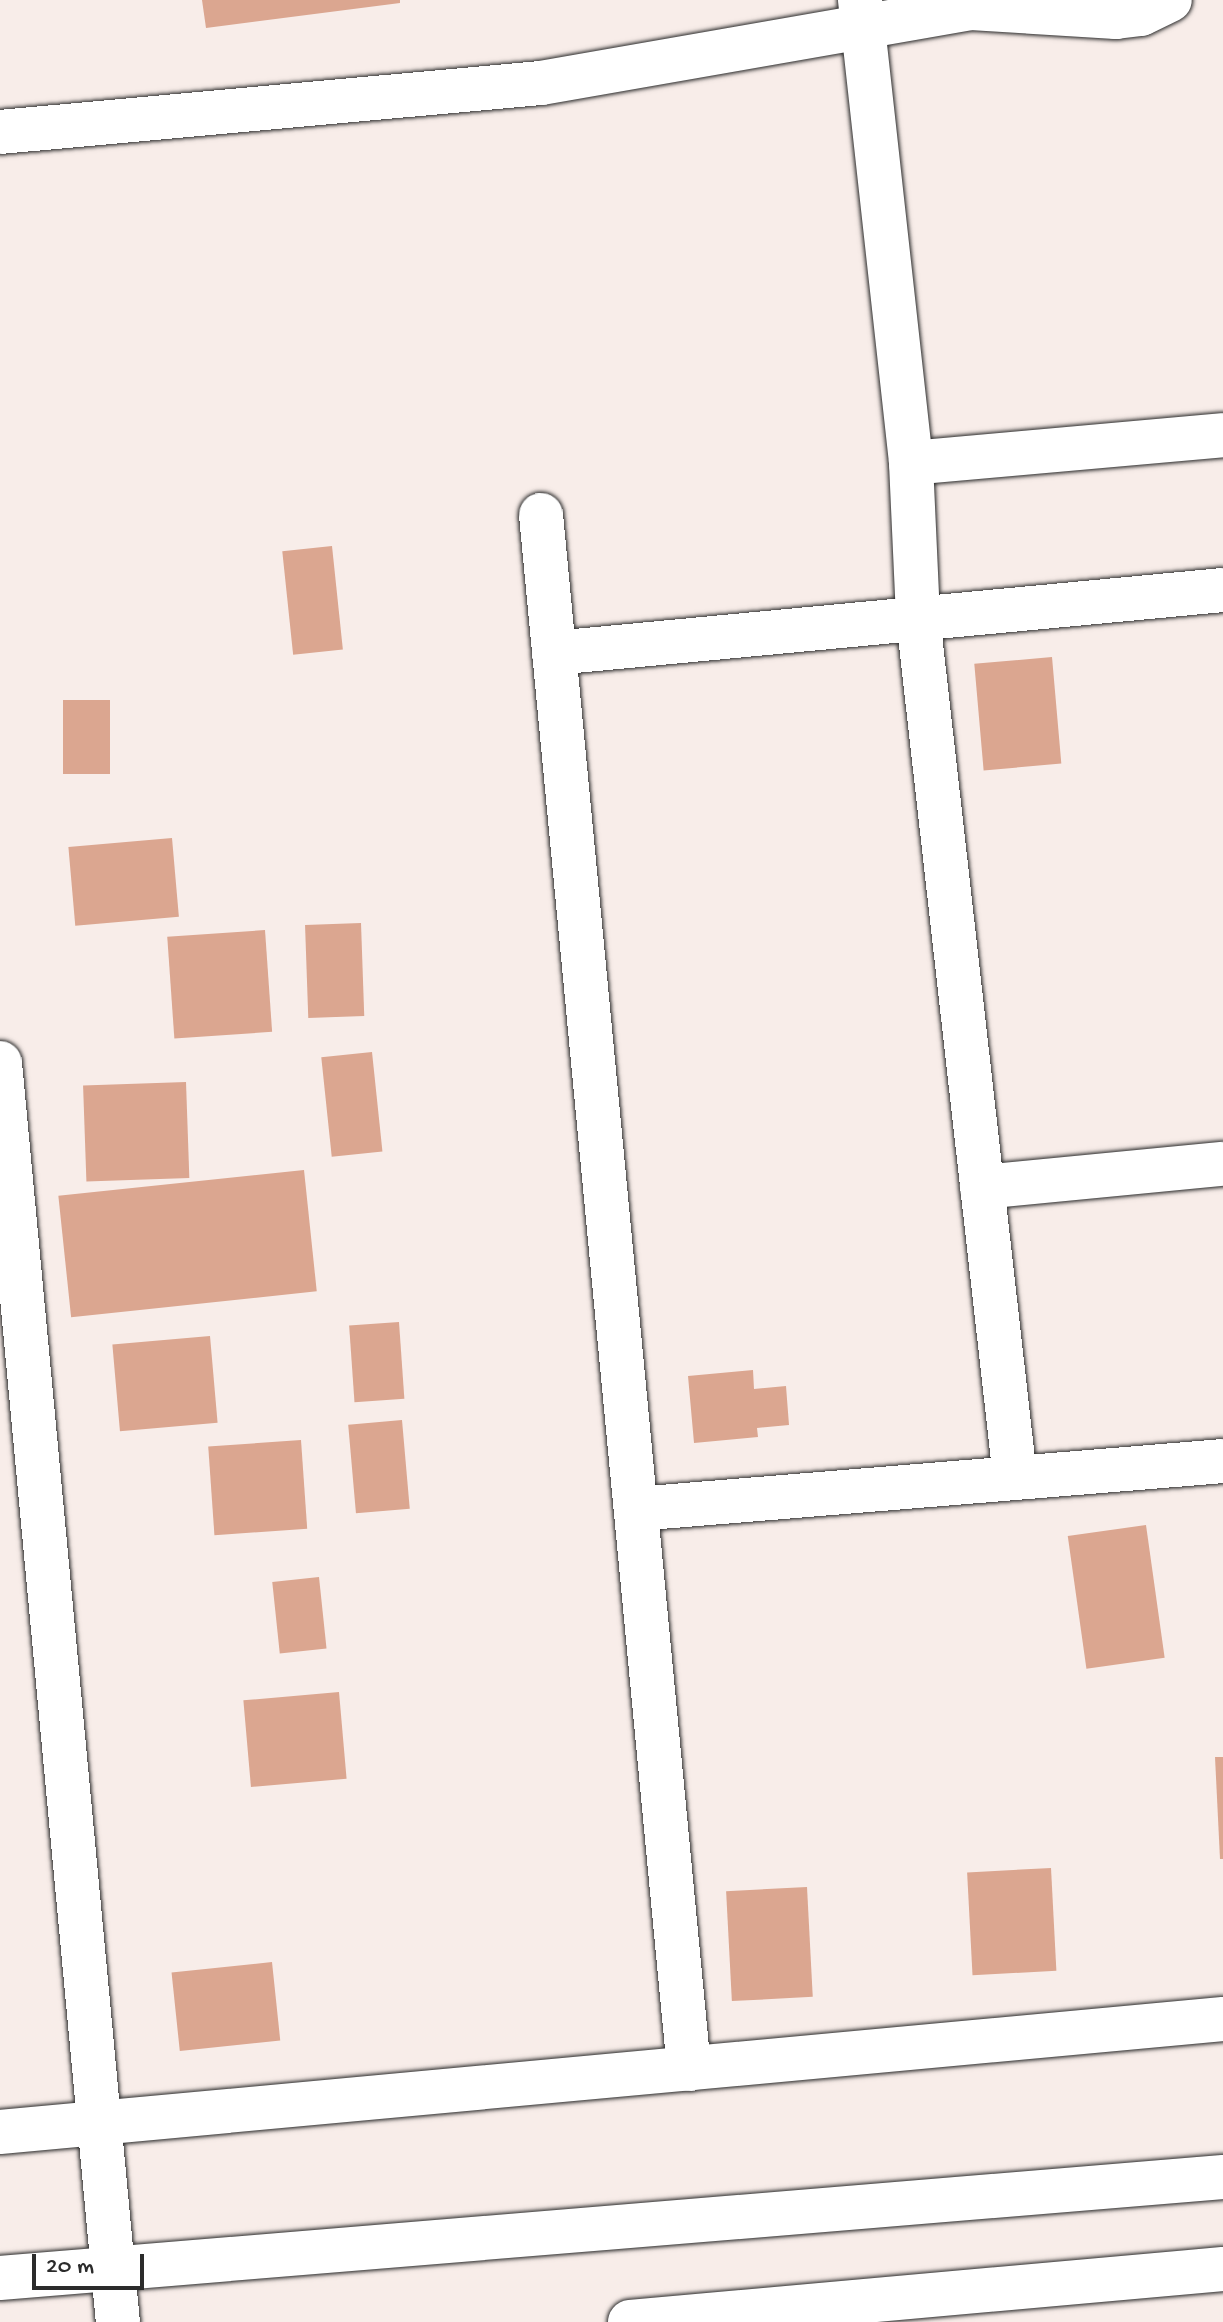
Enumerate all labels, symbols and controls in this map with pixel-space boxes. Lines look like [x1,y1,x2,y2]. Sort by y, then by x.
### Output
scale bar [36,2238,148,2288]
text: 20 m [46,2253,94,2282]

